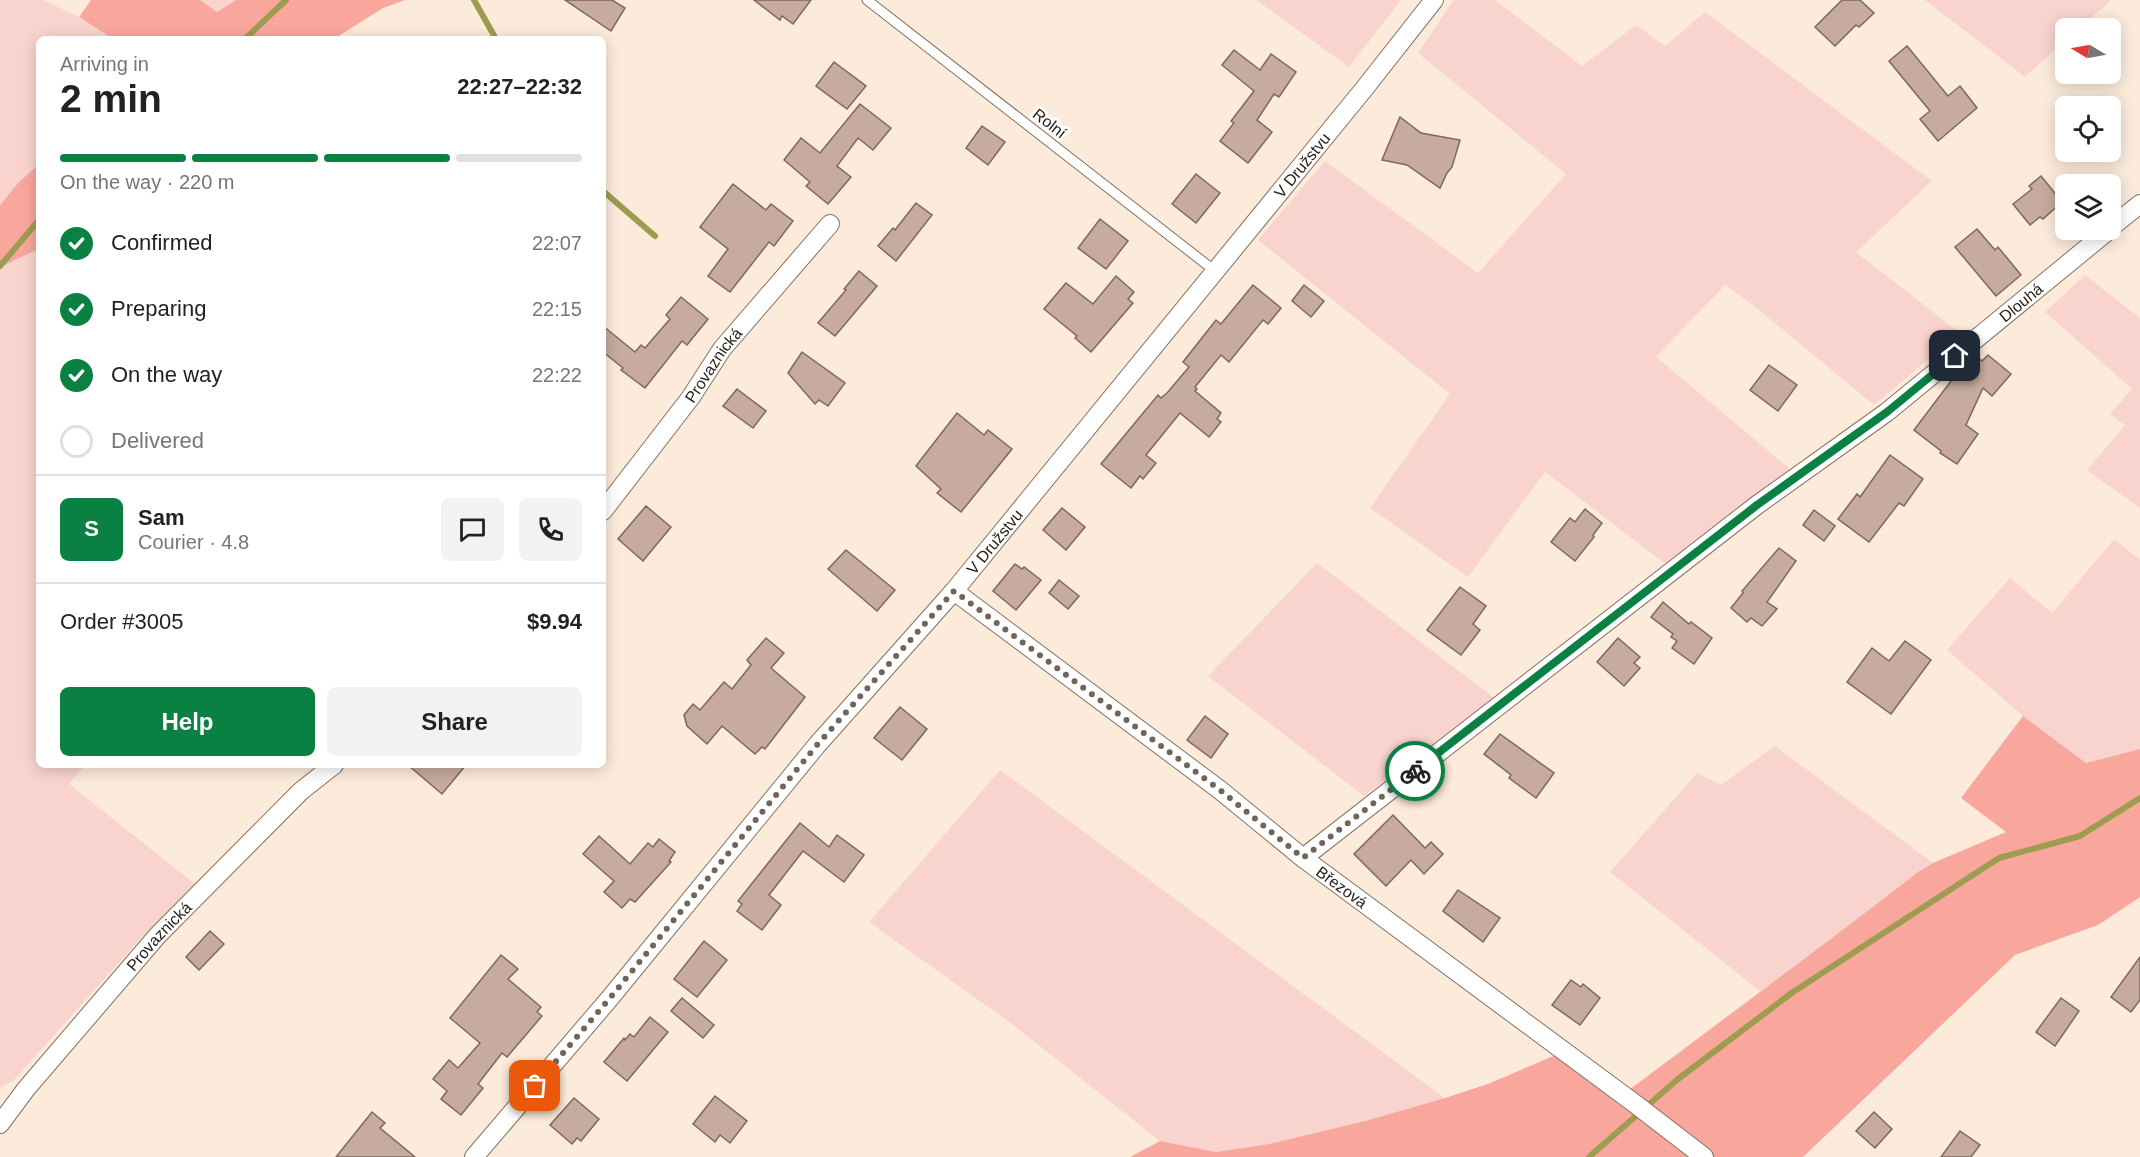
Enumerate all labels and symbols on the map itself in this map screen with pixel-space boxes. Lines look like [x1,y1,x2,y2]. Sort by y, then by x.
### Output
north arrow [2055,18,2121,84]
street label: Rolní [1030,105,1070,142]
street label: V Družstvu [1271,130,1333,201]
street label: Dlouhá [1996,280,2046,325]
street label: Provaznická [682,324,746,406]
pin [1929,330,1980,381]
street label: V Družstvu [963,506,1026,578]
courier [1385,741,1445,801]
street label: Březová [1313,863,1370,912]
street label: Provaznická [123,899,195,974]
pin [509,1060,560,1111]

